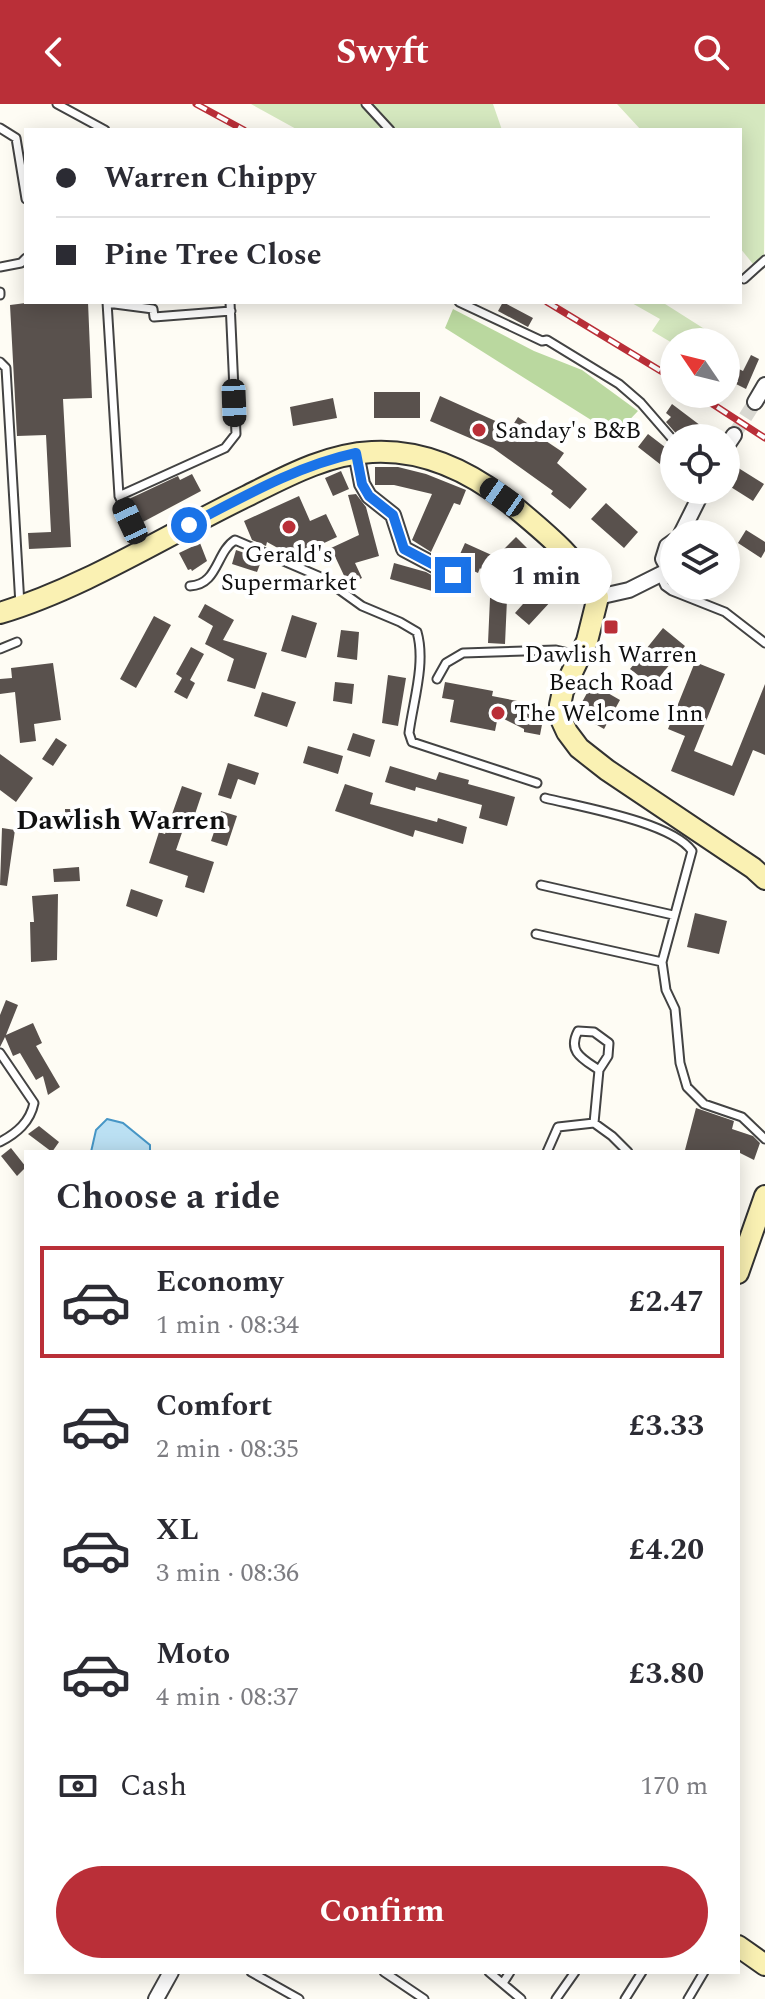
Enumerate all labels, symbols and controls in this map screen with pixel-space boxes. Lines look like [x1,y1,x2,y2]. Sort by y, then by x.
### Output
text: Swyft [336,25,429,80]
icon: back [32,30,76,74]
icon: search [689,30,733,74]
text: Warren Chippy [104,155,316,201]
text: Pine Tree Close [104,232,322,278]
north arrow [660,328,740,408]
map controls [660,328,740,600]
car [221,379,247,427]
place label: Sanday's B&B [495,413,641,449]
marker: Sanday's B&B [470,421,488,439]
button: locate [660,424,740,504]
car [475,473,529,521]
car [109,494,151,548]
route start [171,507,207,543]
marker: Gerald's Supermarket [280,518,298,536]
button: layers [660,520,740,600]
place label: Gerald's Supermarket [221,537,357,601]
callout: 1 min [481,547,613,603]
text: 1 min [511,556,581,596]
route end [435,557,471,593]
marker: Dawlish Warren Beach Road [602,618,620,636]
place label: Dawlish Warren Beach Road [525,637,697,701]
place label: The Welcome Inn [514,696,704,732]
marker: The Welcome Inn [489,704,507,722]
district label: Dawlish Warren [16,799,226,842]
text: Choose a ride [56,1170,280,1225]
text: Economy [156,1259,283,1305]
icon: car [60,1266,132,1338]
text: £2.47 [629,1279,704,1325]
text: 1 min · 08:34 [156,1305,299,1345]
text: Comfort [156,1383,272,1429]
icon: car [60,1390,132,1462]
text: £3.33 [629,1403,704,1449]
text: 2 min · 08:35 [156,1429,299,1469]
text: XL [156,1507,199,1553]
icon: car [60,1514,132,1586]
text: £4.20 [629,1527,704,1573]
text: 3 min · 08:36 [156,1553,299,1593]
text: Moto [156,1631,230,1677]
icon: car [60,1638,132,1710]
text: £3.80 [629,1651,704,1697]
text: 4 min · 08:37 [156,1677,299,1717]
text: Cash [120,1763,187,1809]
icon: cash [56,1764,100,1808]
text: 170 m [640,1766,708,1806]
button: Confirm [56,1866,708,1958]

